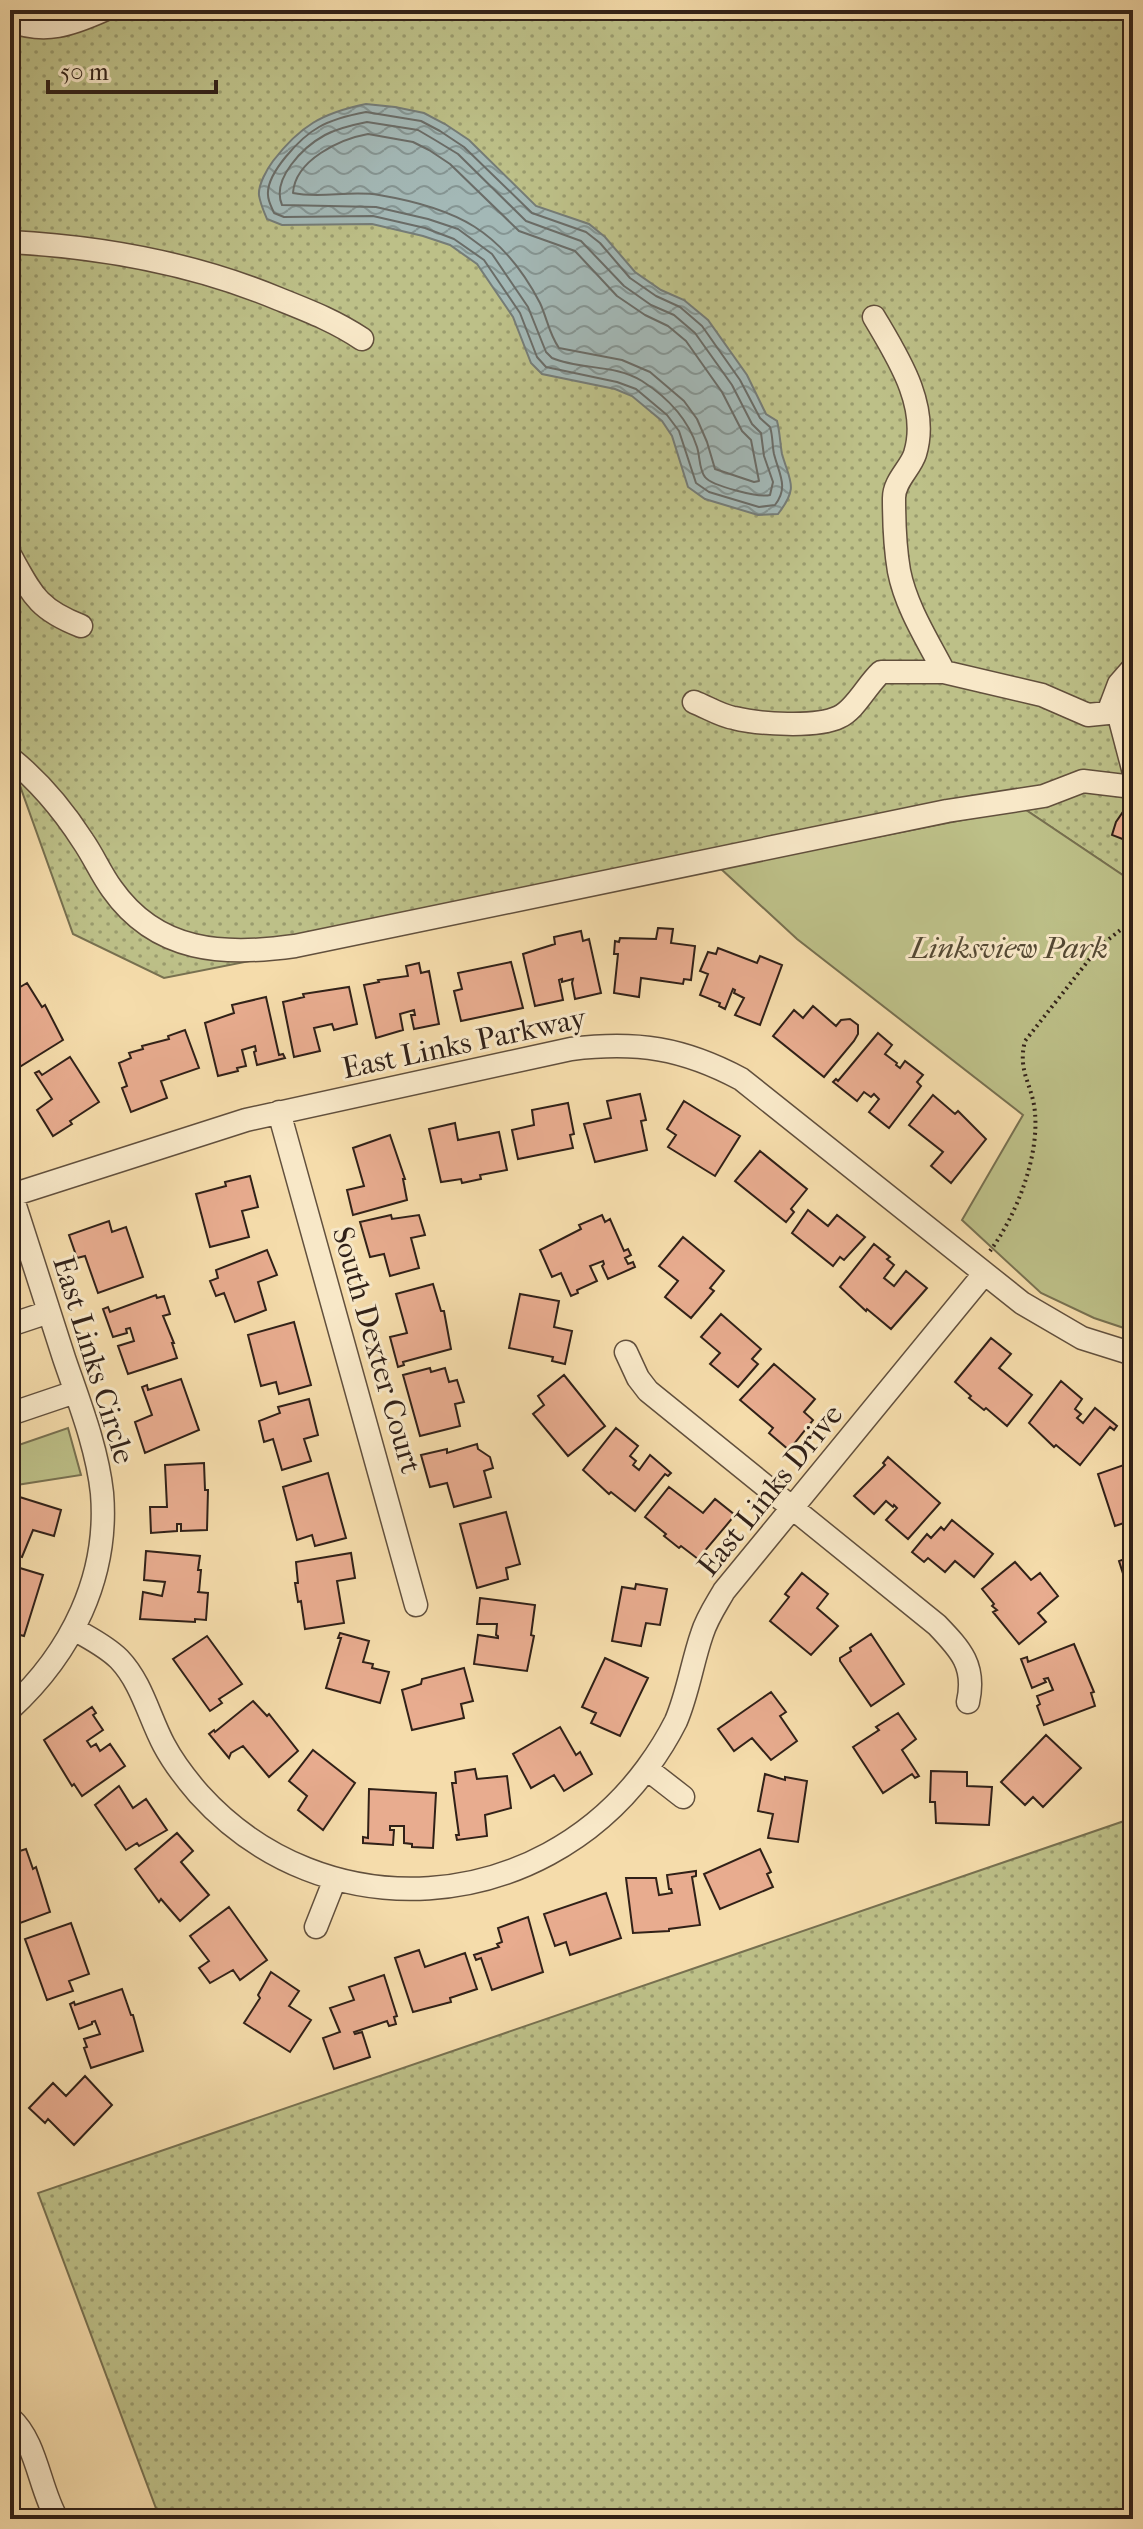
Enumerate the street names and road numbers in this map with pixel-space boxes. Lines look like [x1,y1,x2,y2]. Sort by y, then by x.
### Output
street label: East Links Parkway [339,1000,590,1086]
street label: South Dexter Court [325,1223,429,1478]
street label: East Links Circle [45,1252,142,1468]
street label: East Links Drive [690,1397,850,1583]

